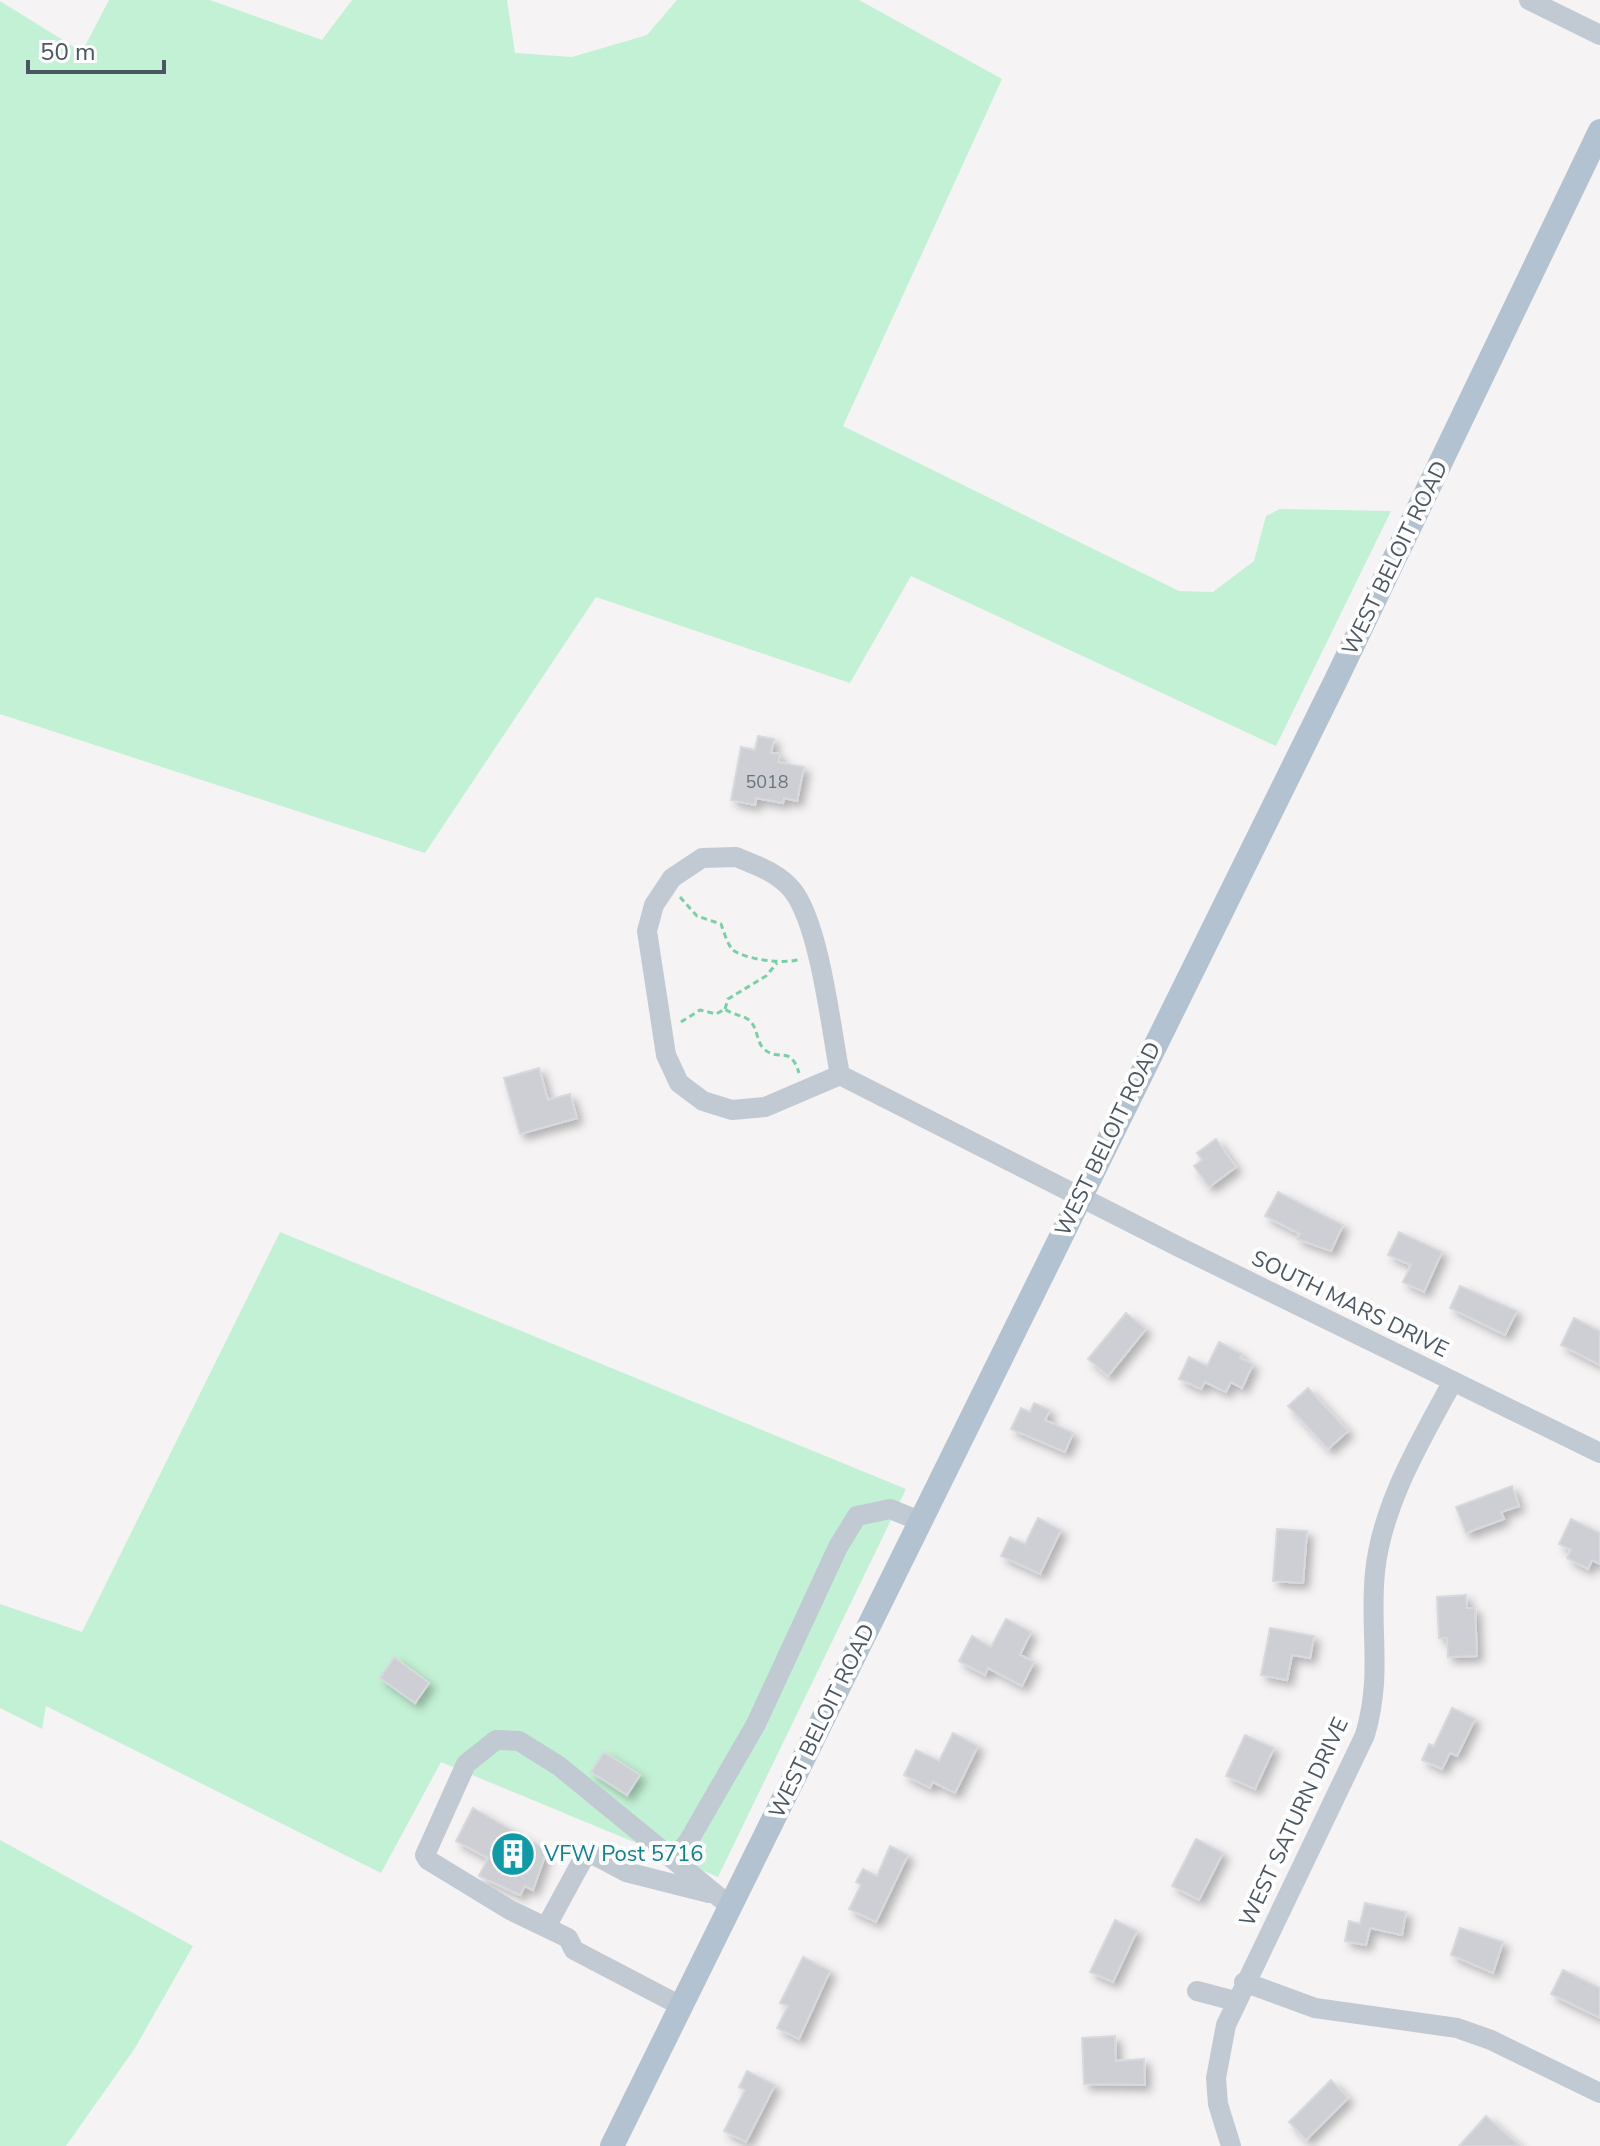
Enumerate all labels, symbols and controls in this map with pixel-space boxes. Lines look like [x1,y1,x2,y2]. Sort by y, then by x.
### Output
scale bar [28,24,164,74]
text: 50 m [40,36,96,68]
street label: WEST BELOIT ROAD [1335,456,1455,660]
house number: 5018 [745,770,789,794]
street label: WEST BELOIT ROAD [1048,1037,1168,1241]
street label: SOUTH MARS DRIVE [1247,1243,1453,1365]
street label: WEST BELOIT ROAD [762,1619,882,1823]
street label: WEST SATURN DRIVE [1232,1713,1356,1931]
building icon: VFW Post 5716 [489,1830,537,1878]
place label: VFW Post 5716 [543,1839,703,1869]

